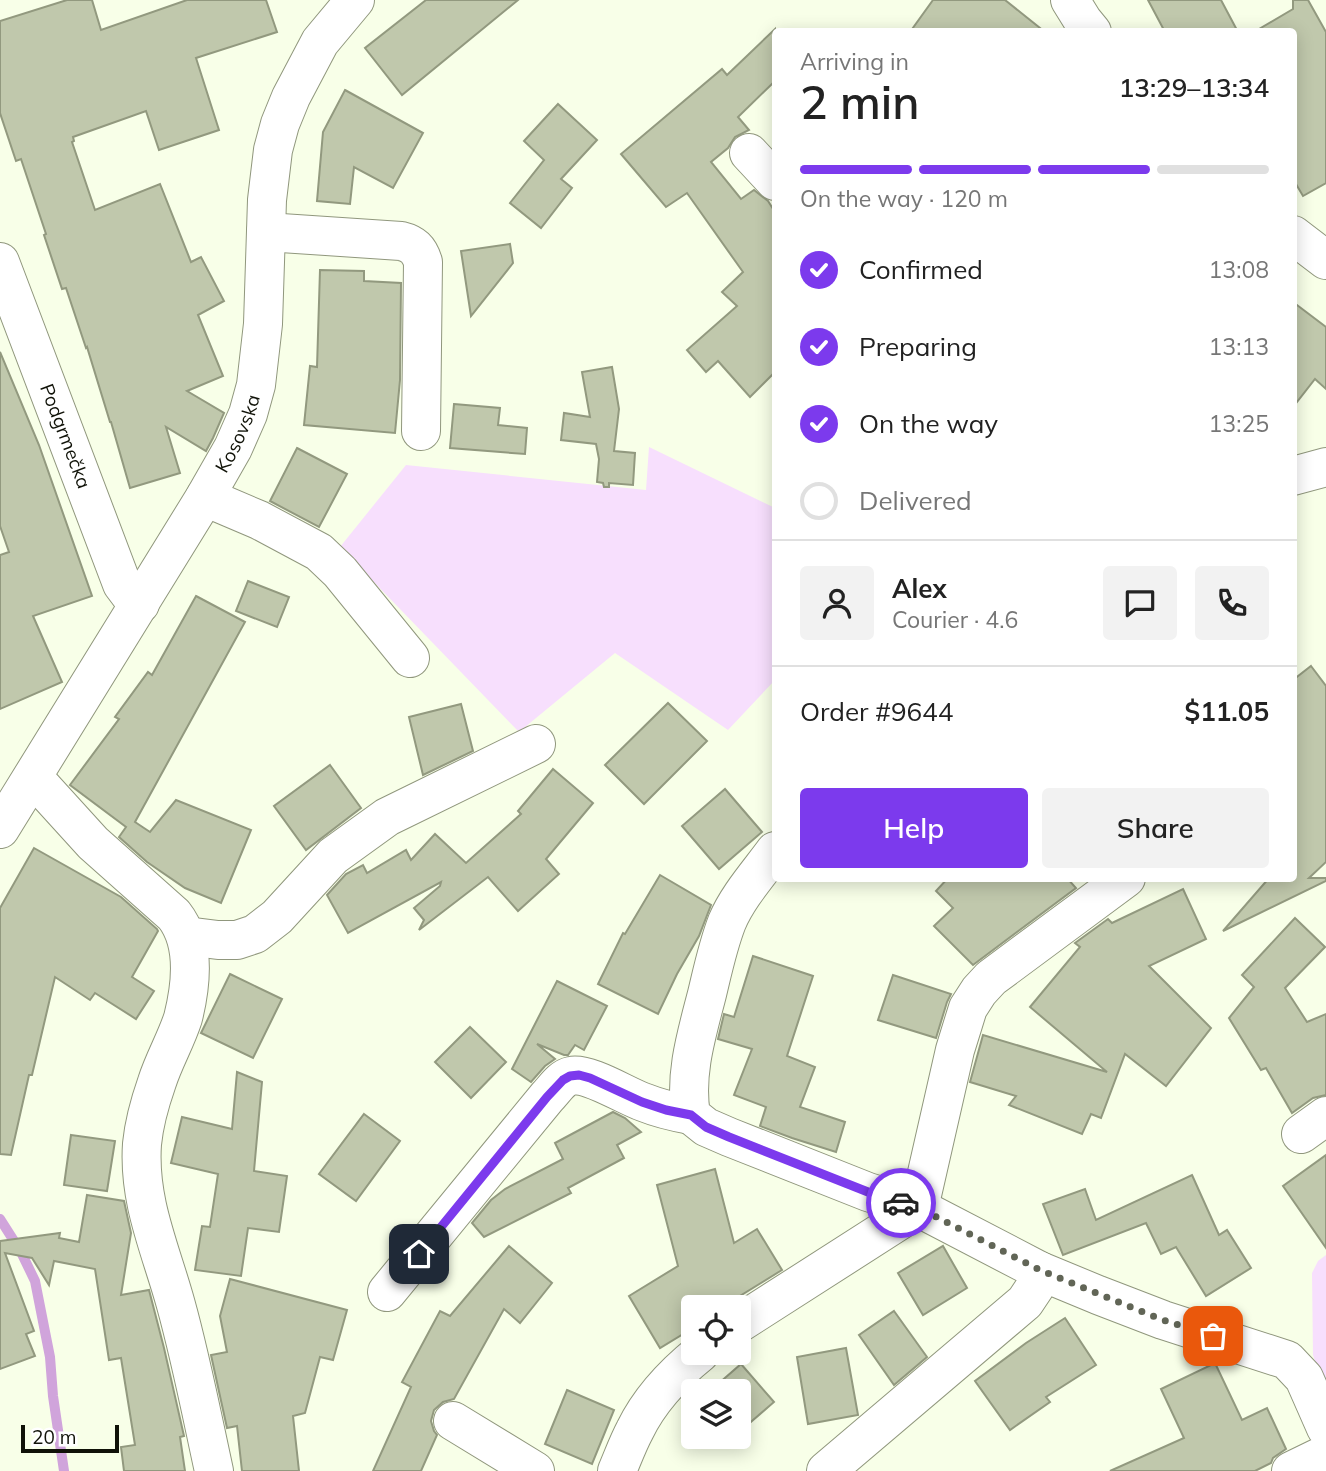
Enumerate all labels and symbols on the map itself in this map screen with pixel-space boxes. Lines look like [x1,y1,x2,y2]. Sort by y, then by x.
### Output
street label: Podgrmečka [35,380,97,492]
street label: Kosovska [210,392,265,477]
courier [866,1168,936,1238]
pin [389,1224,449,1284]
pin [1183,1306,1243,1366]
scale bar [21,1422,119,1454]

